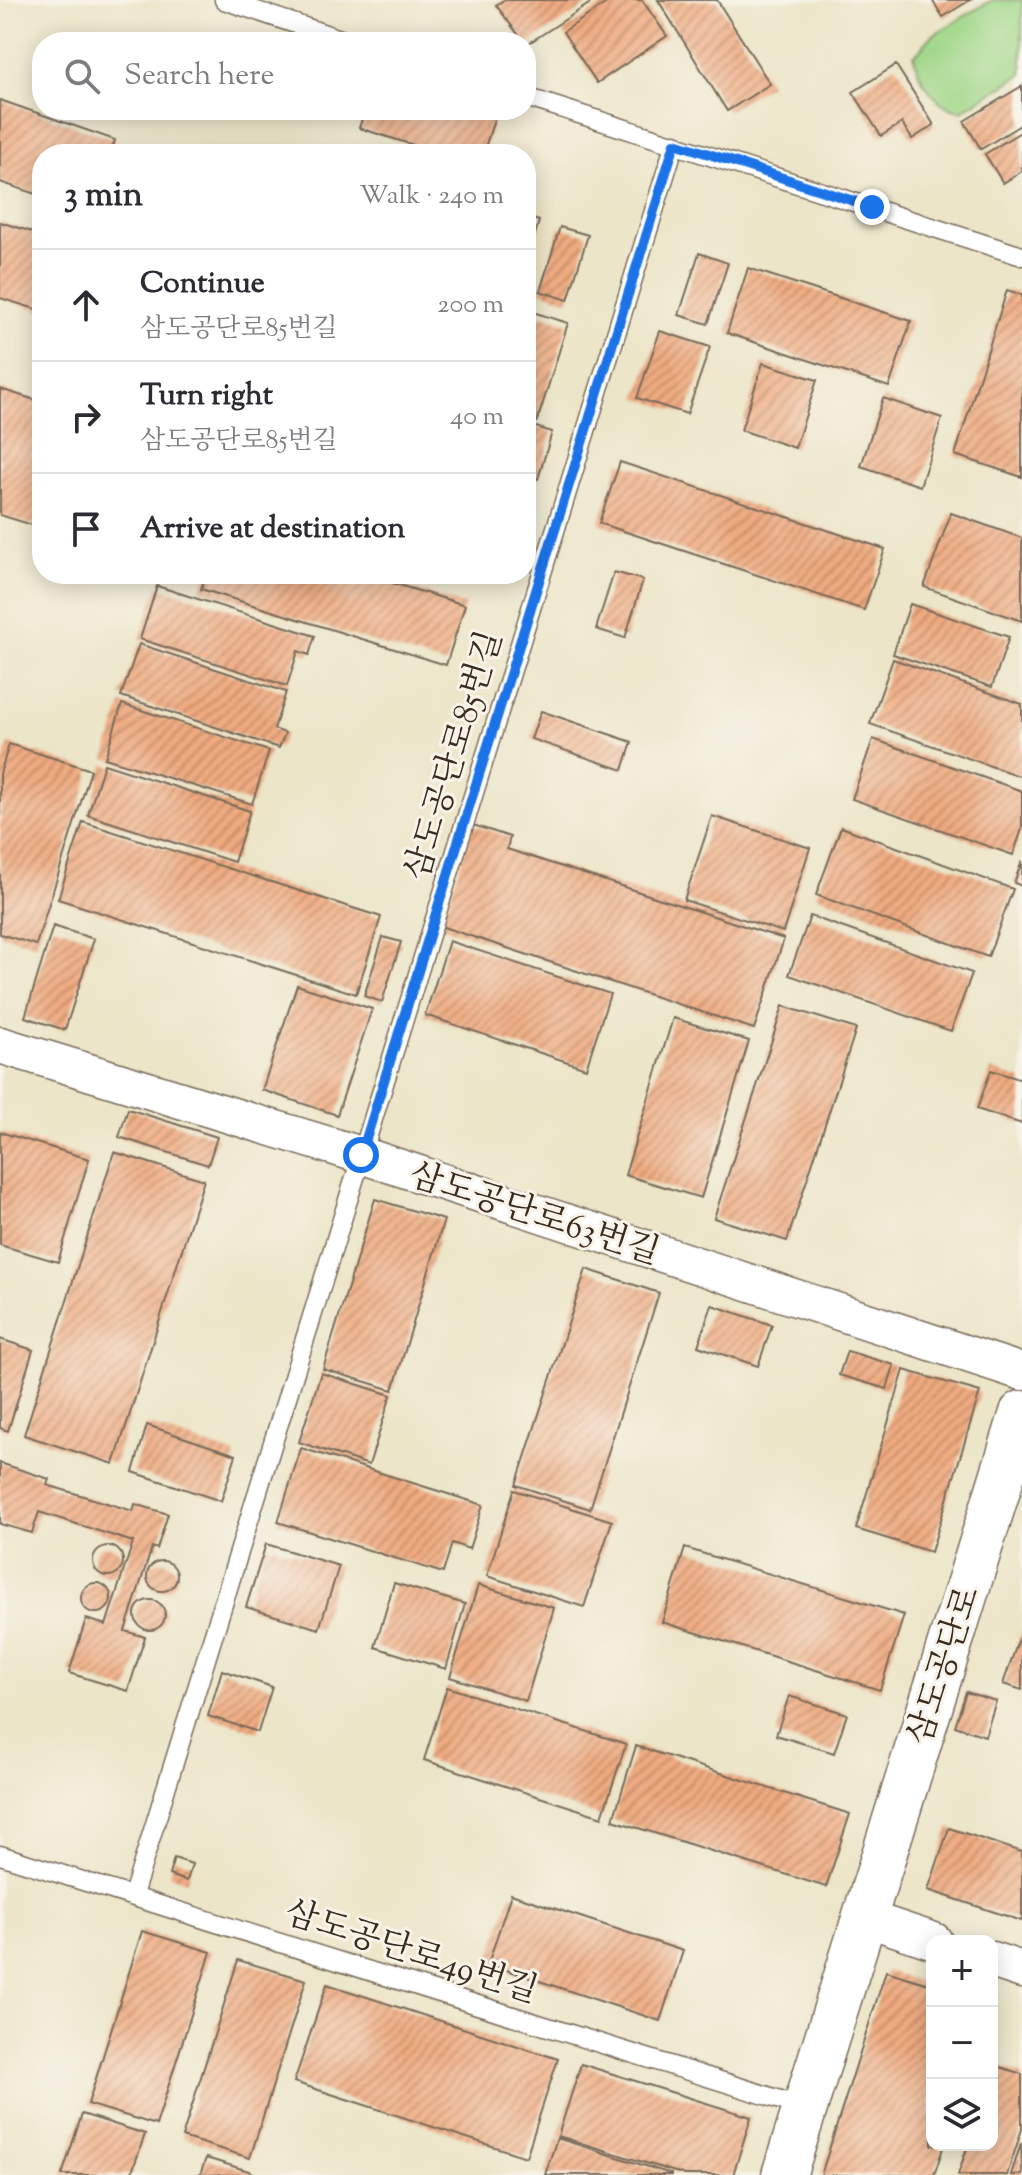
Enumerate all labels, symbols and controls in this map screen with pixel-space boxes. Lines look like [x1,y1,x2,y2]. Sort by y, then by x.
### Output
search box [32,32,536,120]
icon: search [60,54,104,98]
text: Search here [124,55,274,98]
text: 3 min [64,172,143,221]
text: Walk · 240 m [360,178,504,215]
route end [854,189,890,225]
text: Continue [140,263,265,306]
icon: ahead [64,283,108,327]
text: 200 m [437,287,504,324]
text: 삼도공단로85번길 [140,311,338,348]
text: Turn right [140,375,273,418]
icon: right [64,395,108,439]
text: 40 m [450,399,504,436]
text: 삼도공단로85번길 [140,423,338,460]
icon: arrive [64,507,108,551]
text: Arrive at destination [140,508,405,551]
street label: 삼도공단로85번길 [394,625,517,887]
route start [343,1137,379,1173]
street label: 삼도공단로63번길 [402,1152,665,1279]
street label: 삼도공단로 [897,1580,994,1752]
street label: 삼도공단로49번길 [278,1889,544,2017]
map controls [926,1935,998,2151]
button: + [926,1935,998,2007]
button: − [926,2007,998,2079]
button: layers [926,2079,998,2151]

